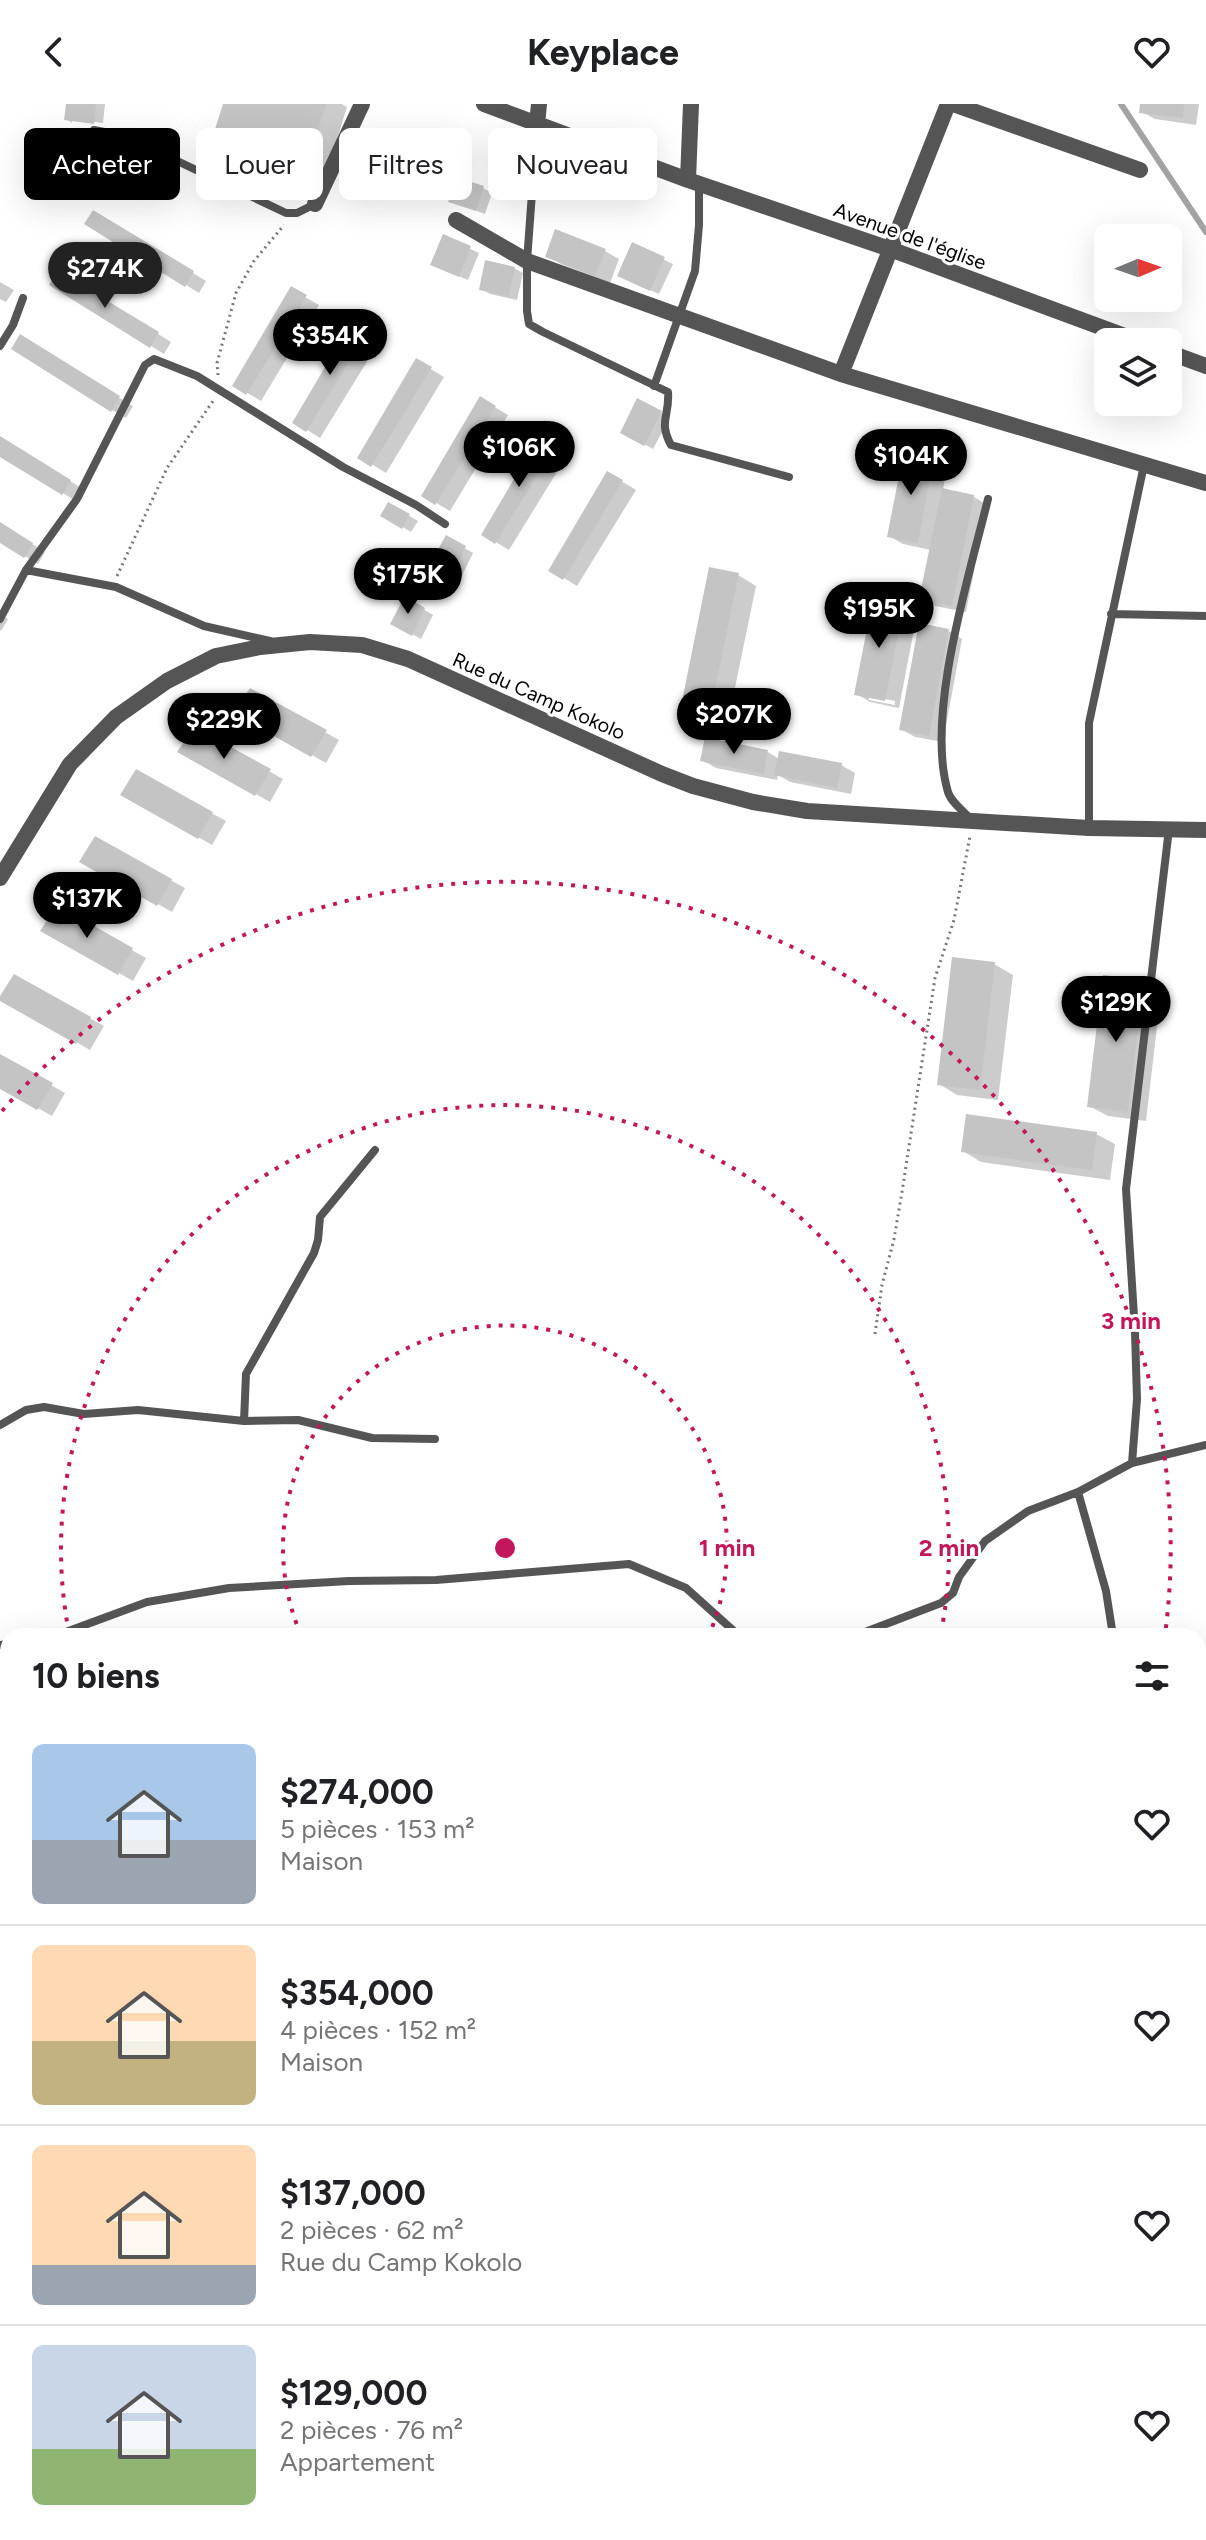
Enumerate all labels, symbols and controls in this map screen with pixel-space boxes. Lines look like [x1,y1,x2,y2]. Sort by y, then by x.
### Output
icon: back [32,30,76,74]
icon: heart [1130,30,1174,74]
text: Keyplace [527,31,679,74]
chip: Acheter [24,128,180,200]
chip: Louer [196,128,323,200]
chip: Filtres [339,128,472,200]
chip: Nouveau [488,128,657,200]
street label: Avenue de l'église [830,197,990,275]
north arrow [1094,224,1182,312]
map controls [1094,224,1182,416]
pin: $274K [49,242,161,310]
text: $274K [66,252,144,284]
pin: $354K [274,309,386,377]
text: $354K [291,319,369,351]
button: layers [1094,328,1182,416]
pin: $106K [463,421,575,489]
pin: $104K [855,429,967,497]
text: $106K [482,431,556,463]
text: $104K [873,439,949,471]
pin: $175K [352,548,464,616]
text: $175K [372,558,444,590]
pin: $195K [823,582,935,650]
text: $195K [843,592,915,624]
street label: Rue du Camp Kokolo [449,647,629,745]
pin: $207K [678,688,790,756]
pin: $229K [168,693,280,761]
text: $207K [695,698,773,730]
text: $229K [186,703,262,735]
pin: $137K [31,872,143,940]
text: $137K [51,882,123,914]
pin: $129K [1060,976,1172,1044]
text: $129K [1080,986,1152,1018]
text: 3 min [1101,1306,1161,1335]
text: 1 min [699,1533,755,1562]
text: 2 min [919,1533,979,1562]
centre of rings [491,1534,519,1562]
icon: filters [1130,1654,1174,1698]
text: 10 biens [32,1656,160,1697]
text: $274,000 [280,1772,434,1813]
icon: home [96,1776,192,1872]
icon: heart [1130,1802,1174,1846]
text: 5 pièces · 153 m² [280,1813,475,1845]
text: Maison [280,1845,363,1877]
text: $354,000 [280,1973,434,2014]
icon: home [96,1977,192,2073]
icon: heart [1130,2003,1174,2047]
text: 4 pièces · 152 m² [280,2014,476,2046]
text: Maison [280,2046,363,2078]
text: $137,000 [280,2173,426,2214]
icon: home [96,2177,192,2273]
icon: heart [1130,2203,1174,2247]
text: 2 pièces · 62 m² [280,2214,464,2246]
text: Rue du Camp Kokolo [280,2246,522,2278]
text: $129,000 [280,2373,427,2414]
icon: home [96,2377,192,2473]
icon: heart [1130,2403,1174,2447]
text: 2 pièces · 76 m² [280,2414,463,2446]
text: Appartement [280,2446,435,2478]

